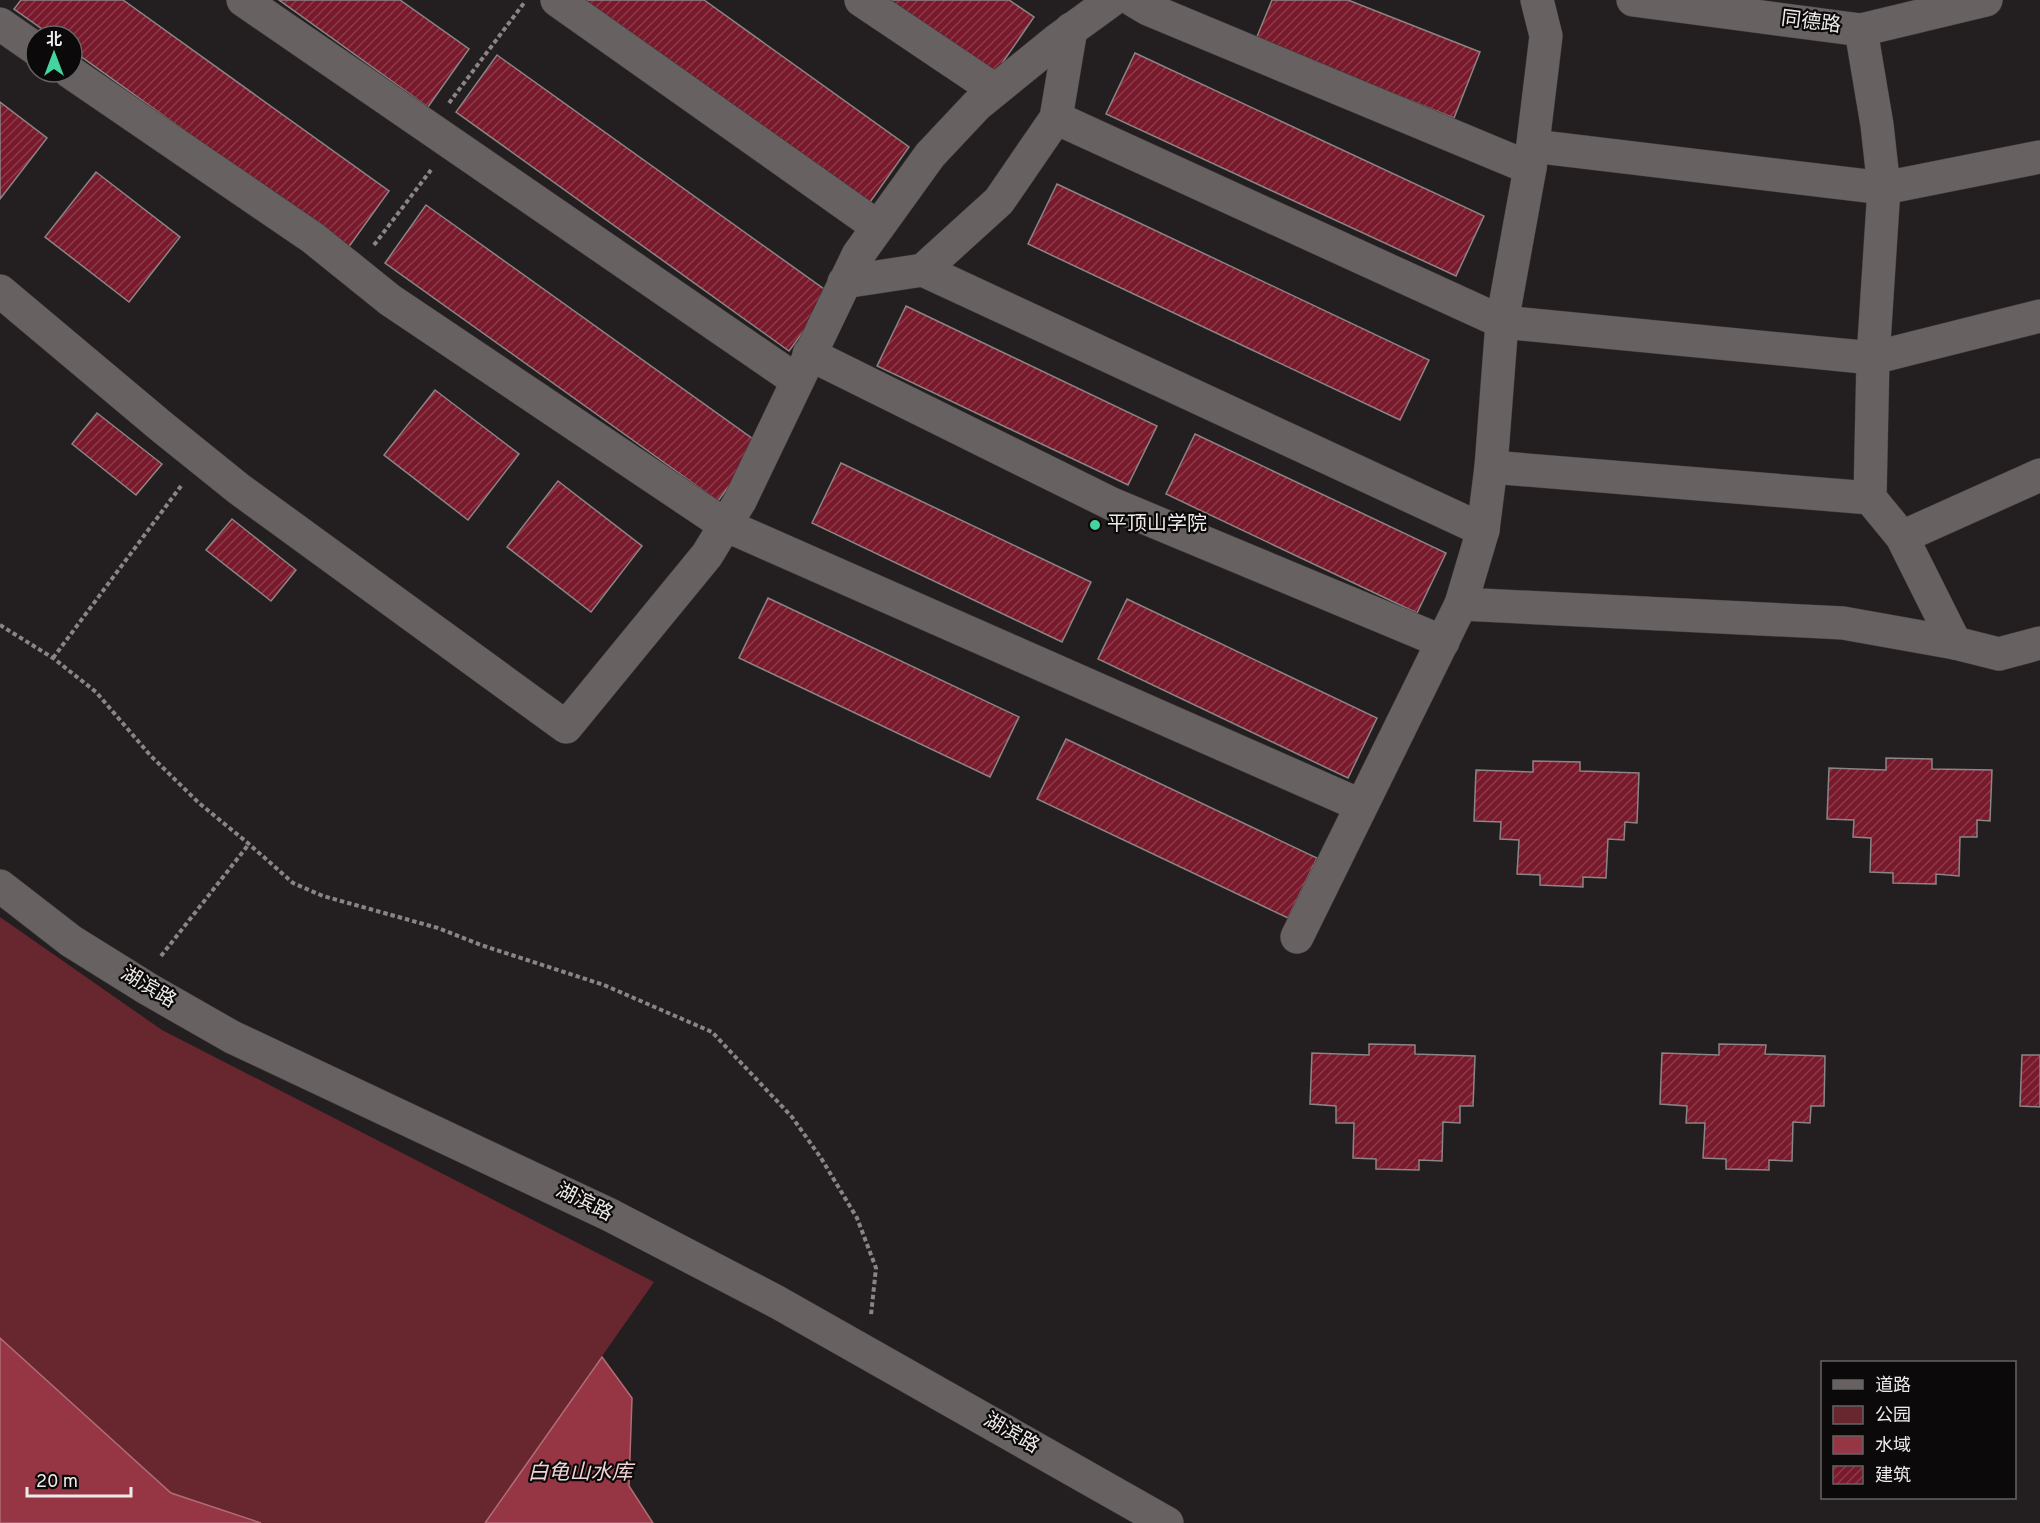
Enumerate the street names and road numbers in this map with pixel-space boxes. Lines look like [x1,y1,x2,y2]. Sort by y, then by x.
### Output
street label: 同德路 [1780,6,1842,40]
street label: 湖滨路 [116,961,180,1015]
street label: 湖滨路 [551,1178,617,1228]
street label: 湖滨路 [979,1408,1043,1460]

